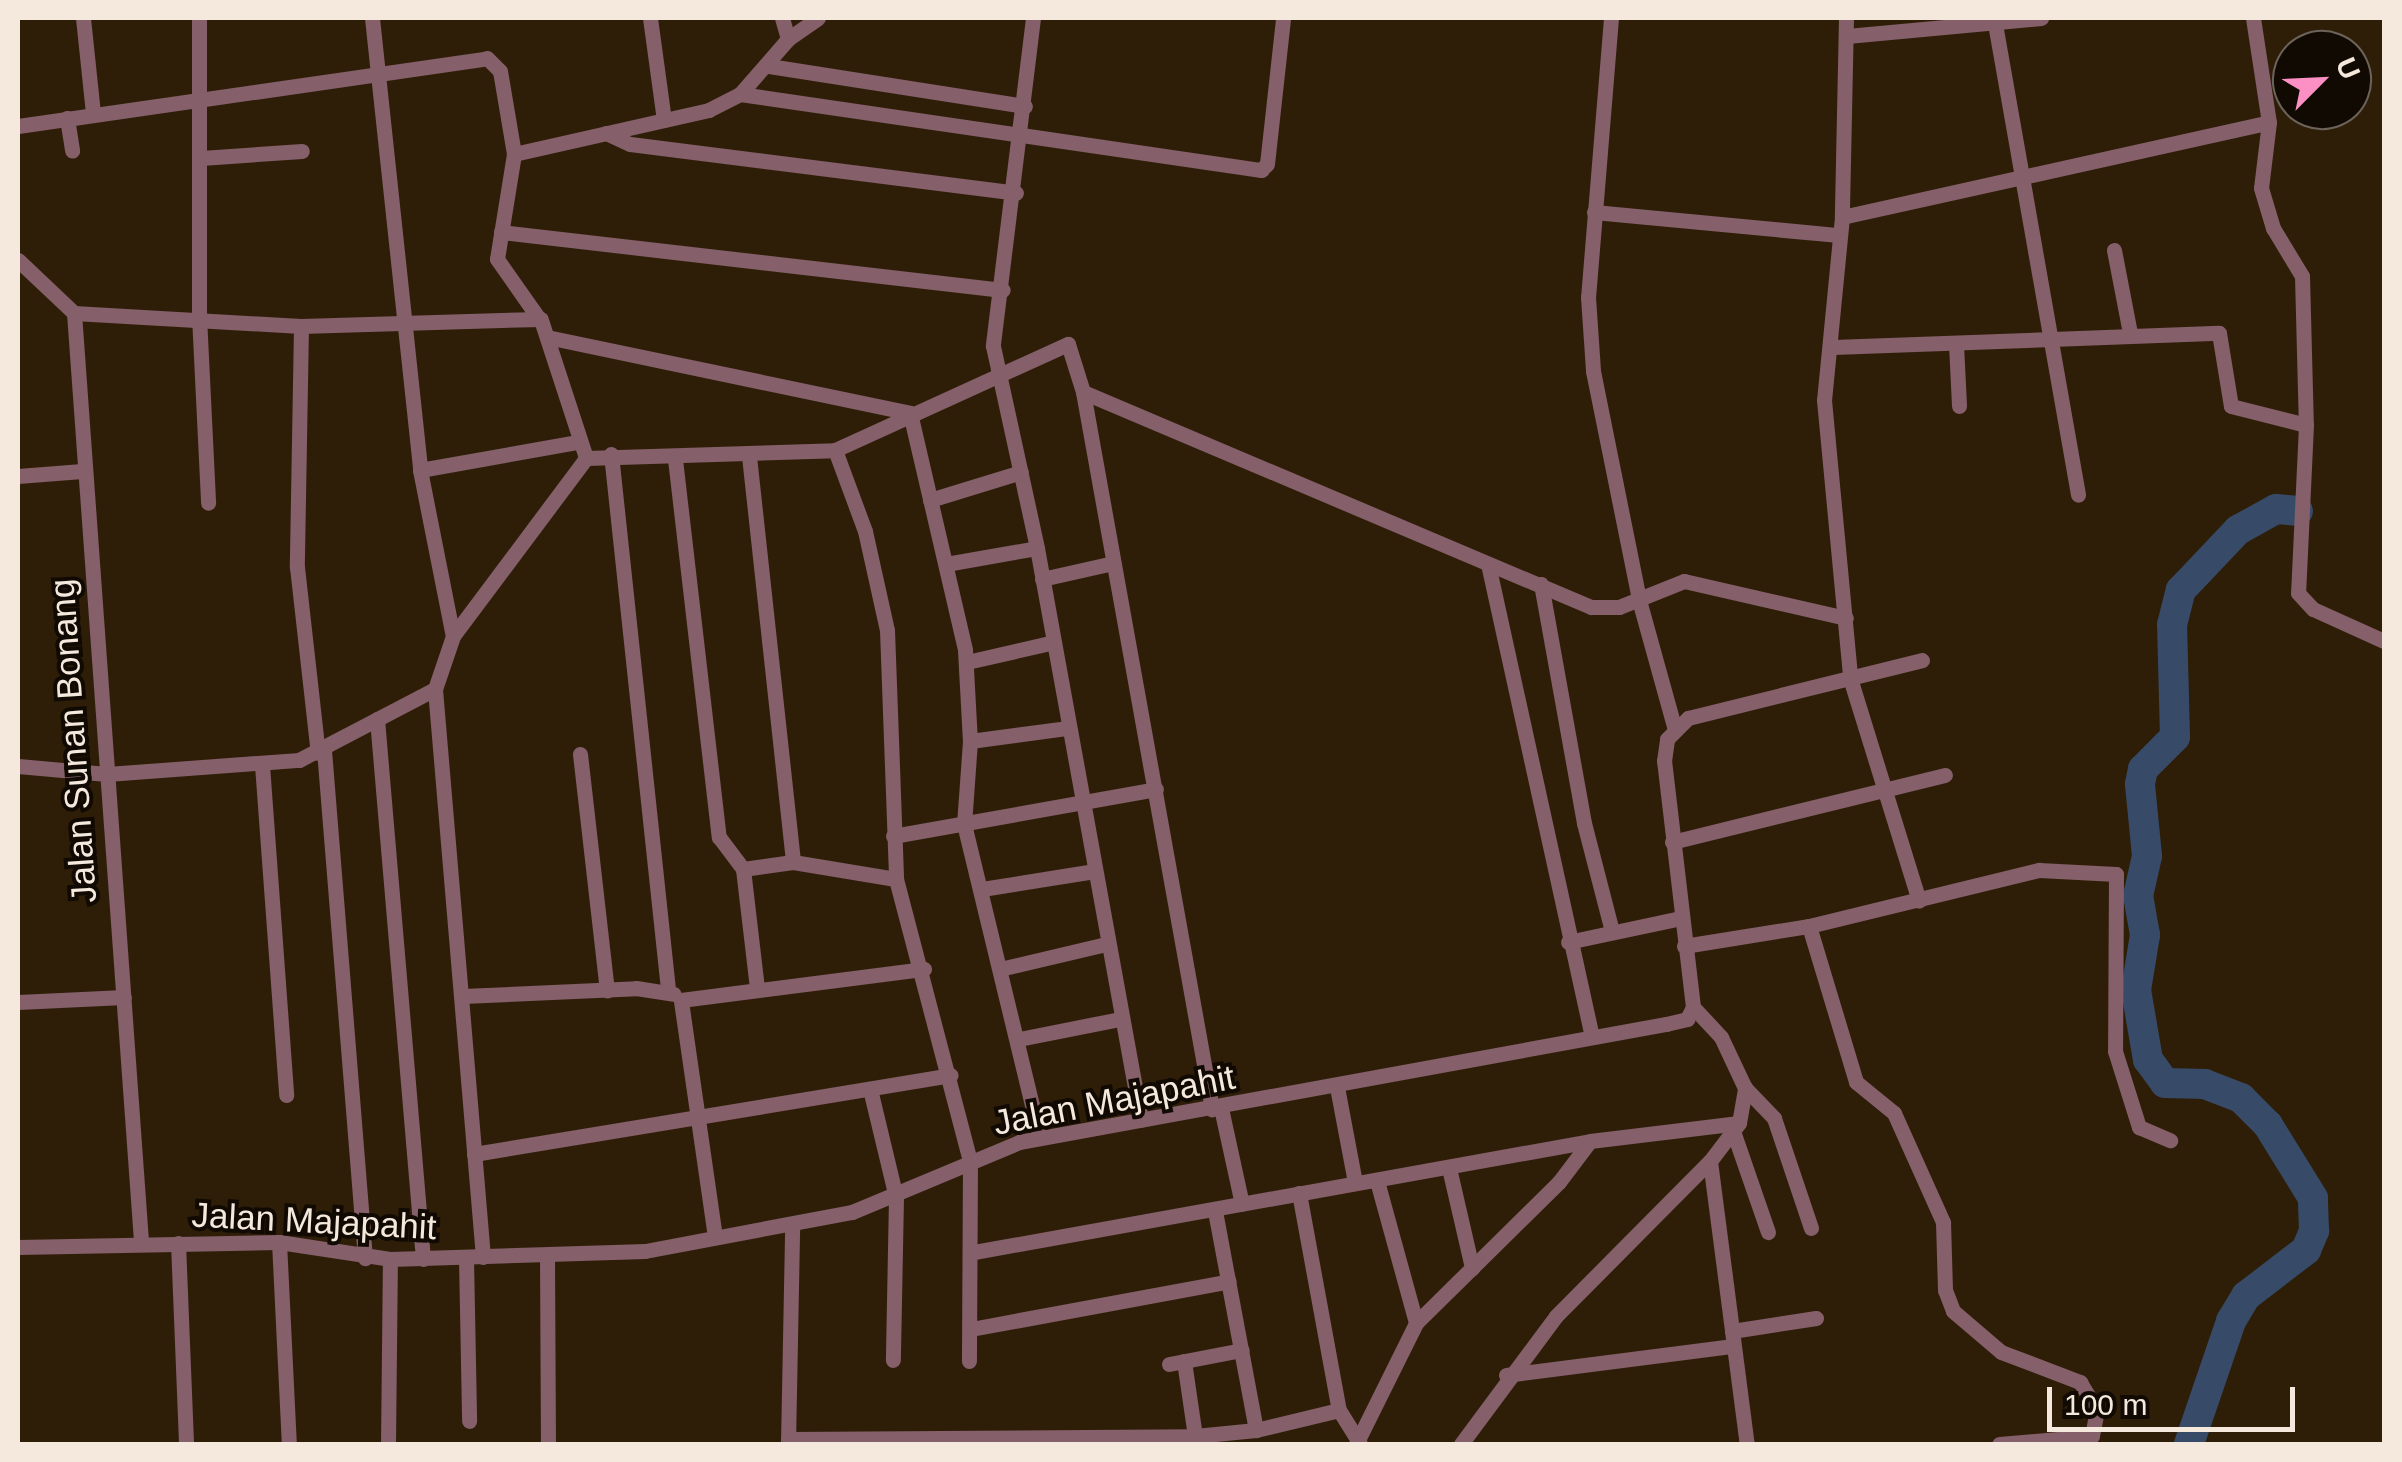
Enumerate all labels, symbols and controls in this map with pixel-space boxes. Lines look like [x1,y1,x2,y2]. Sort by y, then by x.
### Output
north arrow [2272,30,2372,130]
text: U [2330,53,2366,84]
street label: Jalan Sunan Bonang [41,577,105,905]
street label: Jalan Majapahit [990,1056,1238,1144]
street label: Jalan Majapahit [190,1194,438,1248]
scale bar [2052,1367,2300,1429]
text: 100 m [2064,1388,2147,1421]

